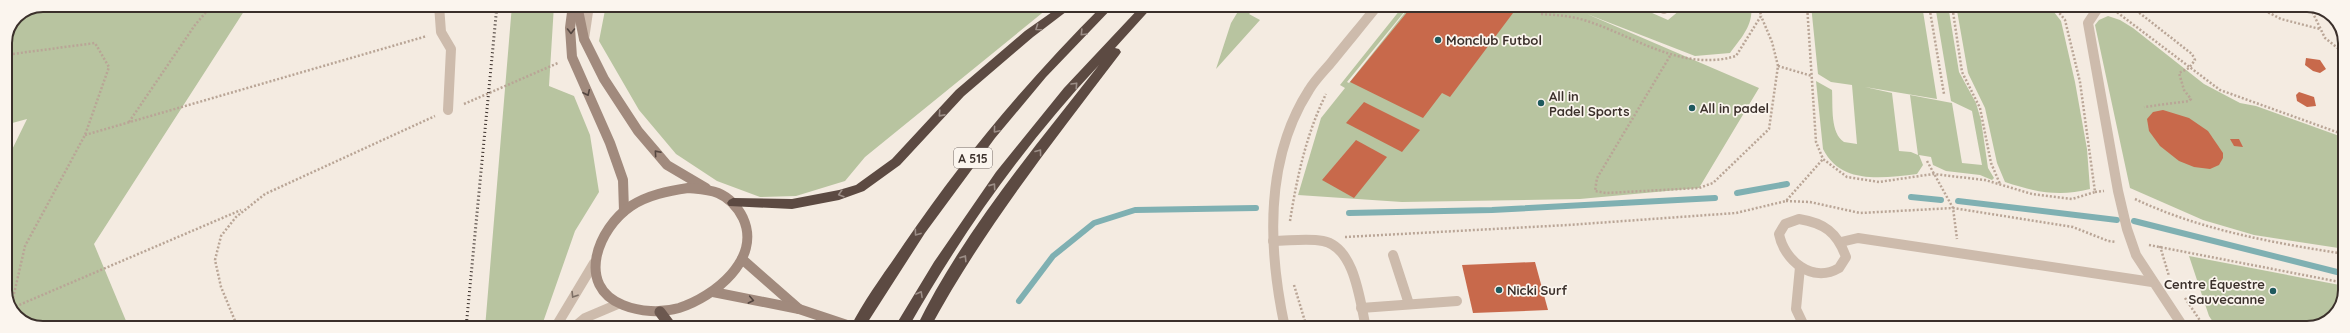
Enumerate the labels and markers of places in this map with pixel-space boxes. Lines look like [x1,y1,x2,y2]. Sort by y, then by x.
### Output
place label: Monclub Futbol [1446,32,1542,48]
marker: Monclub Futbol [1433,35,1443,45]
place label: All in Padel Sports [1549,88,1629,119]
marker: All in Padel Sports [1536,98,1546,108]
place label: All in padel [1700,100,1769,116]
marker: All in padel [1687,103,1697,113]
place label: Centre Équestre Sauvecanne [2164,276,2265,307]
place label: Nicki Surf [1507,282,1568,298]
marker: Nicki Surf [1494,285,1504,295]
marker: Centre Équestre Sauvecanne [2268,286,2278,296]

